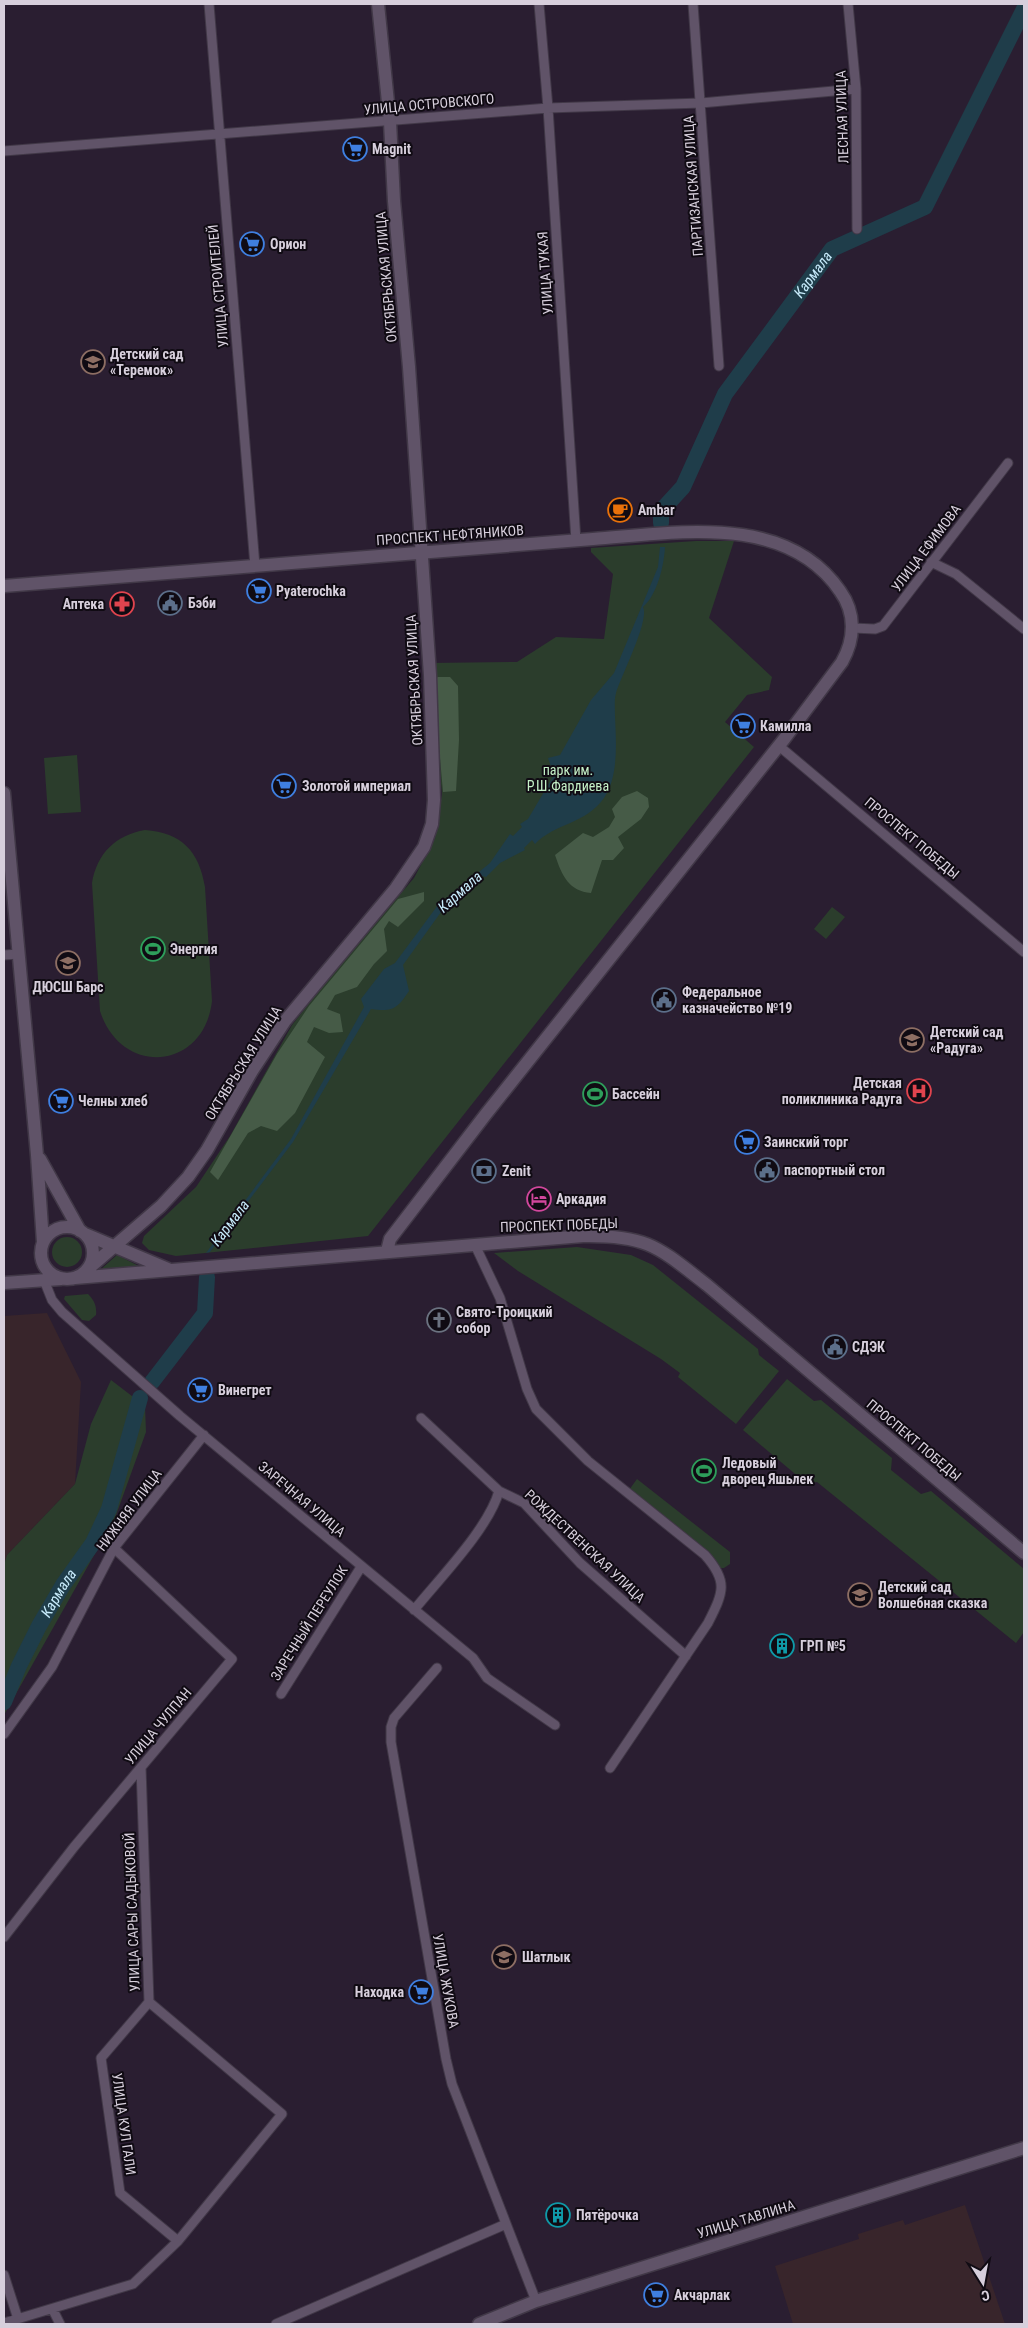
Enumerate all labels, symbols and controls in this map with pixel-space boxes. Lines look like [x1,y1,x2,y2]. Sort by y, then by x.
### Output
street label: ЛЕСНАЯ УЛИЦА [832,70,852,164]
street label: УЛИЦА ОСТРОВСКОГО [363,90,495,118]
street label: ПАРТИЗАНСКАЯ УЛИЦА [680,115,706,257]
supermarket icon: Magnit [342,136,368,162]
place label: Magnit [372,141,411,157]
street label: ОКТЯБРЬСКАЯ УЛИЦА [372,211,400,343]
street label: УЛИЦА СТРОИТЕЛЕЙ [205,224,231,348]
supermarket icon: Орион [239,231,265,257]
street label: УЛИЦА ТУКАЯ [534,231,556,315]
place label: Орион [270,236,306,252]
water label: Кармала [790,248,836,301]
place label: Детский сад «Теремок» [110,346,183,378]
school or university icon: Детский сад «Теремок» [80,349,106,375]
cafe icon: Ambar [607,497,633,523]
street label: УЛИЦА ЕФИМОВА [888,501,964,595]
place label: Ambar [638,502,675,518]
street label: ПРОСПЕКТ НЕФТЯНИКОВ [376,522,524,548]
supermarket icon: Pyaterochka [246,578,272,604]
place label: Pyaterochka [276,583,346,599]
public building icon: Бэби [157,590,183,616]
pharmacy icon: Аптека [109,591,135,617]
place label: Бэби [188,595,216,611]
place label: Аптека [63,596,104,612]
street label: ОКТЯБРЬСКАЯ УЛИЦА [403,614,425,746]
supermarket icon: Камилла [730,713,756,739]
place label: Камилла [760,718,812,734]
park label: парк им. Р.Ш.Фардиева [527,762,609,794]
supermarket icon: Золотой империал [271,773,297,799]
place label: Золотой империал [302,778,411,794]
street label: ПРОСПЕКТ ПОБЕДЫ [862,794,962,882]
water label: Кармала [434,868,486,916]
sports icon: Энергия [140,936,166,962]
place label: Энергия [170,941,218,957]
school or university icon: ДЮСШ Барс [55,950,81,976]
place label: ДЮСШ Барс [32,979,104,995]
place label: Федеральное казначейство №19 [682,984,792,1016]
public building icon: Федеральное казначейство №19 [651,987,677,1013]
street label: ОКТЯБРЬСКАЯ УЛИЦА [201,1003,285,1123]
place label: Детский сад «Радуга» [930,1024,1003,1056]
school or university icon: Детский сад «Радуга» [899,1027,925,1053]
place label: Детская поликлиника Радуга [782,1075,902,1107]
hospital icon: Детская поликлиника Радуга [906,1078,932,1104]
sports icon: Бассейн [582,1081,608,1107]
place label: Бассейн [612,1086,660,1102]
supermarket icon: Челны хлеб [48,1088,74,1114]
place label: Челны хлеб [78,1093,148,1109]
supermarket icon: Заинский торг [734,1129,760,1155]
place label: Заинский торг [764,1134,849,1150]
public building icon: паспортный стол [754,1157,780,1183]
bank icon: Zenit [471,1158,497,1184]
place label: паспортный стол [784,1162,885,1178]
place label: Zenit [502,1163,531,1179]
hotel icon: Аркадия [526,1186,552,1212]
place label: Аркадия [556,1191,606,1207]
water label: Кармала [207,1196,253,1250]
street label: ПРОСПЕКТ ПОБЕДЫ [500,1215,618,1235]
place label: Свято-Троицкий собор [456,1304,553,1336]
church icon: Свято-Троицкий собор [426,1307,452,1333]
public building icon: СДЭК [822,1334,848,1360]
place label: СДЭК [852,1339,885,1355]
supermarket icon: Винегрет [187,1377,213,1403]
place label: Винегрет [218,1382,272,1398]
street label: ПРОСПЕКТ ПОБЕДЫ [864,1396,964,1484]
place label: Ледовый дворец Яшьлек [722,1455,813,1487]
street label: ЗАРЕЧНАЯ УЛИЦА [255,1458,349,1540]
sports icon: Ледовый дворец Яшьлек [691,1458,717,1484]
street label: НИЖНЯЯ УЛИЦА [93,1466,165,1554]
street label: РОЖДЕСТВЕНСКАЯ УЛИЦА [522,1486,648,1606]
street label: ЗАРЕЧНЫЙ ПЕРЕУЛОК [267,1563,351,1683]
water label: Кармала [37,1566,80,1620]
place label: Детский сад Волшебная сказка [878,1579,988,1611]
school or university icon: Детский сад Волшебная сказка [847,1582,873,1608]
building icon: ГРП №5 [769,1633,795,1659]
place label: ГРП №5 [800,1638,846,1654]
street label: УЛИЦА ЧУЛПАН [121,1685,195,1767]
street label: УЛИЦА САРЫ САДЫКОВОЙ [121,1832,143,1992]
street label: УЛИЦА ЖУКОВА [430,1933,462,2029]
school or university icon: Шатлык [491,1944,517,1970]
place label: Шатлык [522,1949,571,1965]
supermarket icon: Находка [408,1979,434,2005]
place label: Находка [355,1984,404,2000]
street label: УЛИЦА КУЛ ГАЛИ [109,2072,139,2176]
street label: УЛИЦА ТАВЛИНА [695,2197,797,2241]
building icon: Пятёрочка [545,2202,571,2228]
place label: Пятёрочка [576,2207,639,2223]
north arrow [958,2258,1008,2308]
supermarket icon: Акчарлак [643,2282,669,2308]
place label: Акчарлак [674,2287,730,2303]
text: С [980,2287,991,2304]

